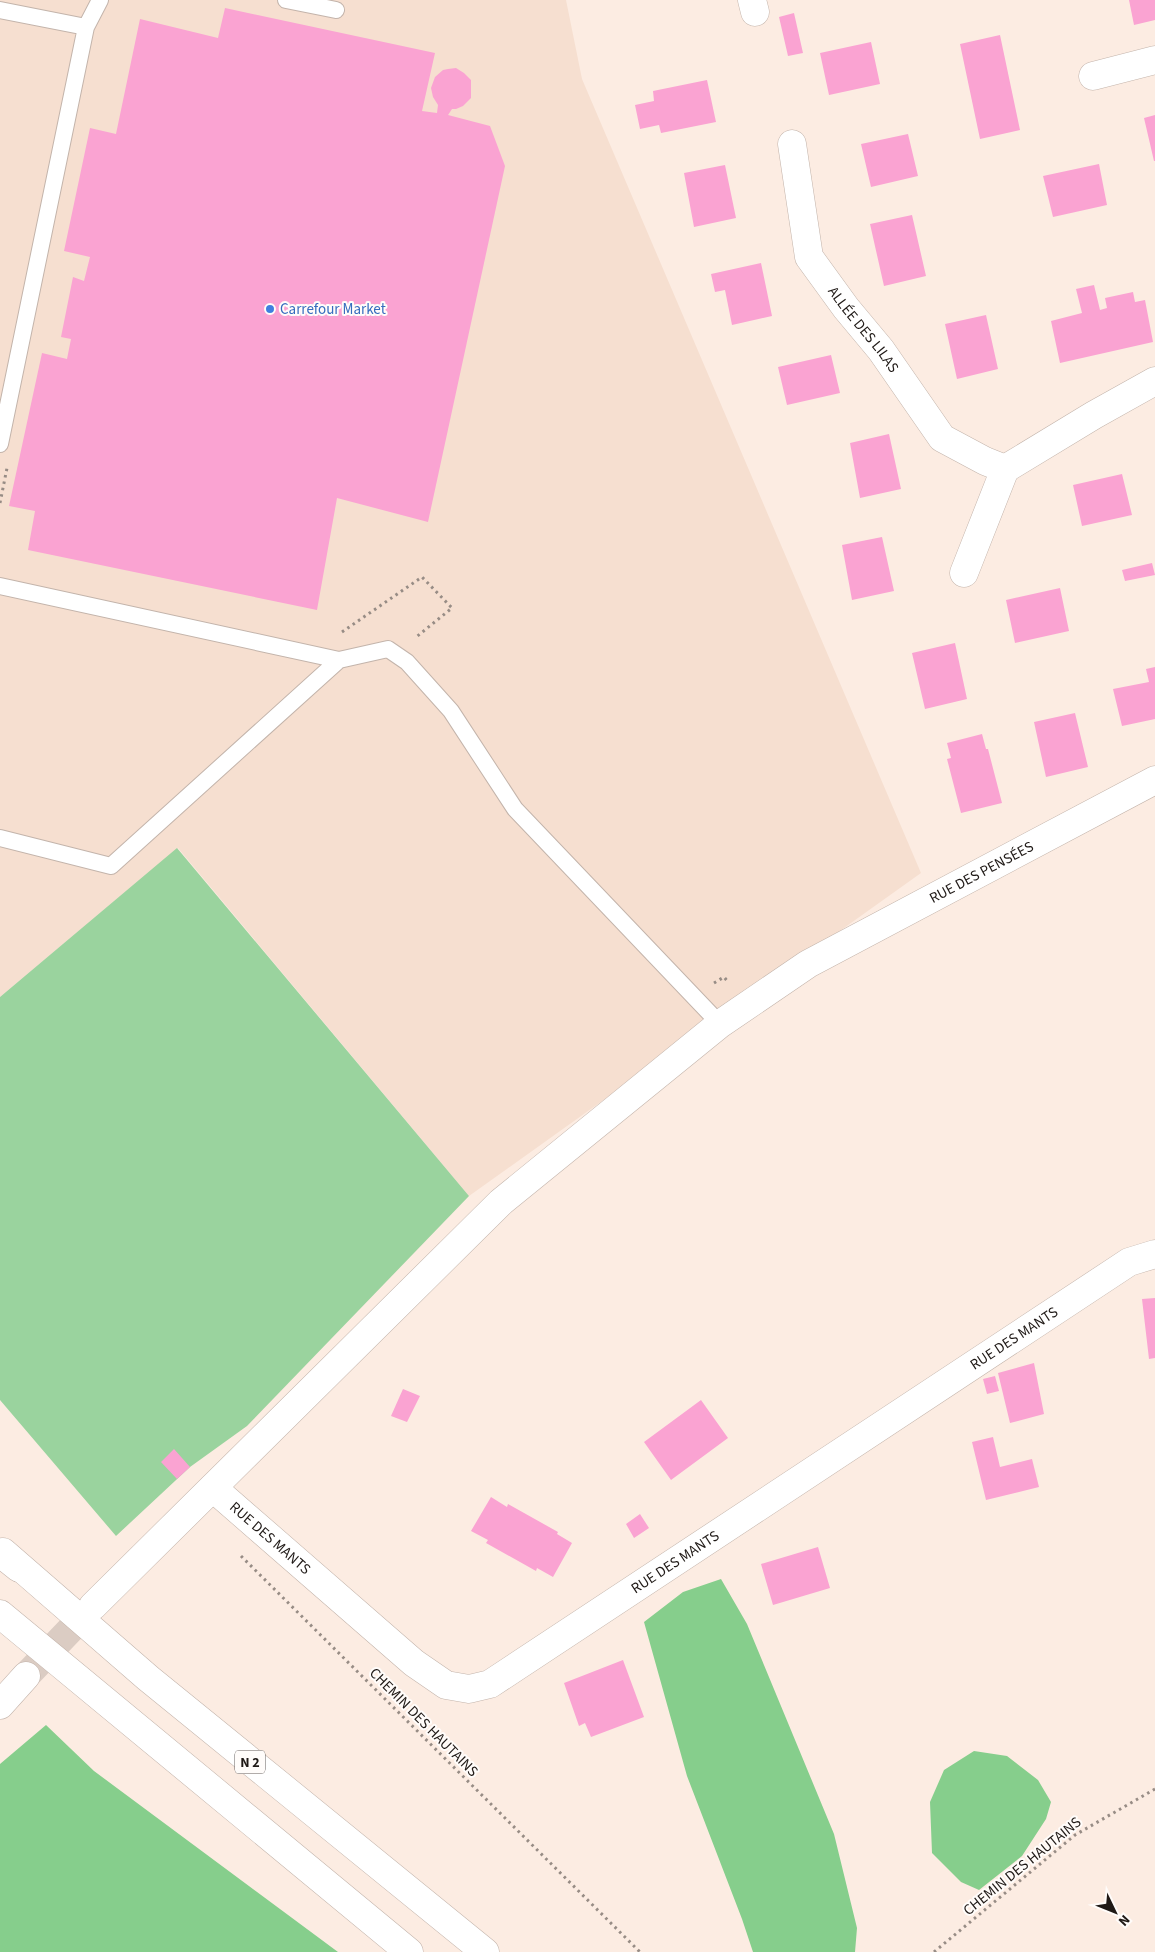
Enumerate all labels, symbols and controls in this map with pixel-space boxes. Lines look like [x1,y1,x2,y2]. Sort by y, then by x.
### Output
street label: ALLÉE DES LILAS [823,282,904,377]
place label: Carrefour Market [280,299,386,320]
marker: Carrefour Market [264,303,276,315]
street label: RUE DES PENSÉES [926,836,1037,909]
street label: RUE DES MANTS [966,1302,1062,1375]
street label: RUE DES MANTS [225,1497,315,1580]
street label: RUE DES MANTS [627,1525,723,1599]
street label: CHEMIN DES HAUTAINS [364,1663,483,1782]
road number: N 2 [235,1750,265,1774]
street label: CHEMIN DES HAUTAINS [959,1812,1086,1921]
north arrow [1090,1887,1140,1937]
text: N [1113,1910,1134,1930]

